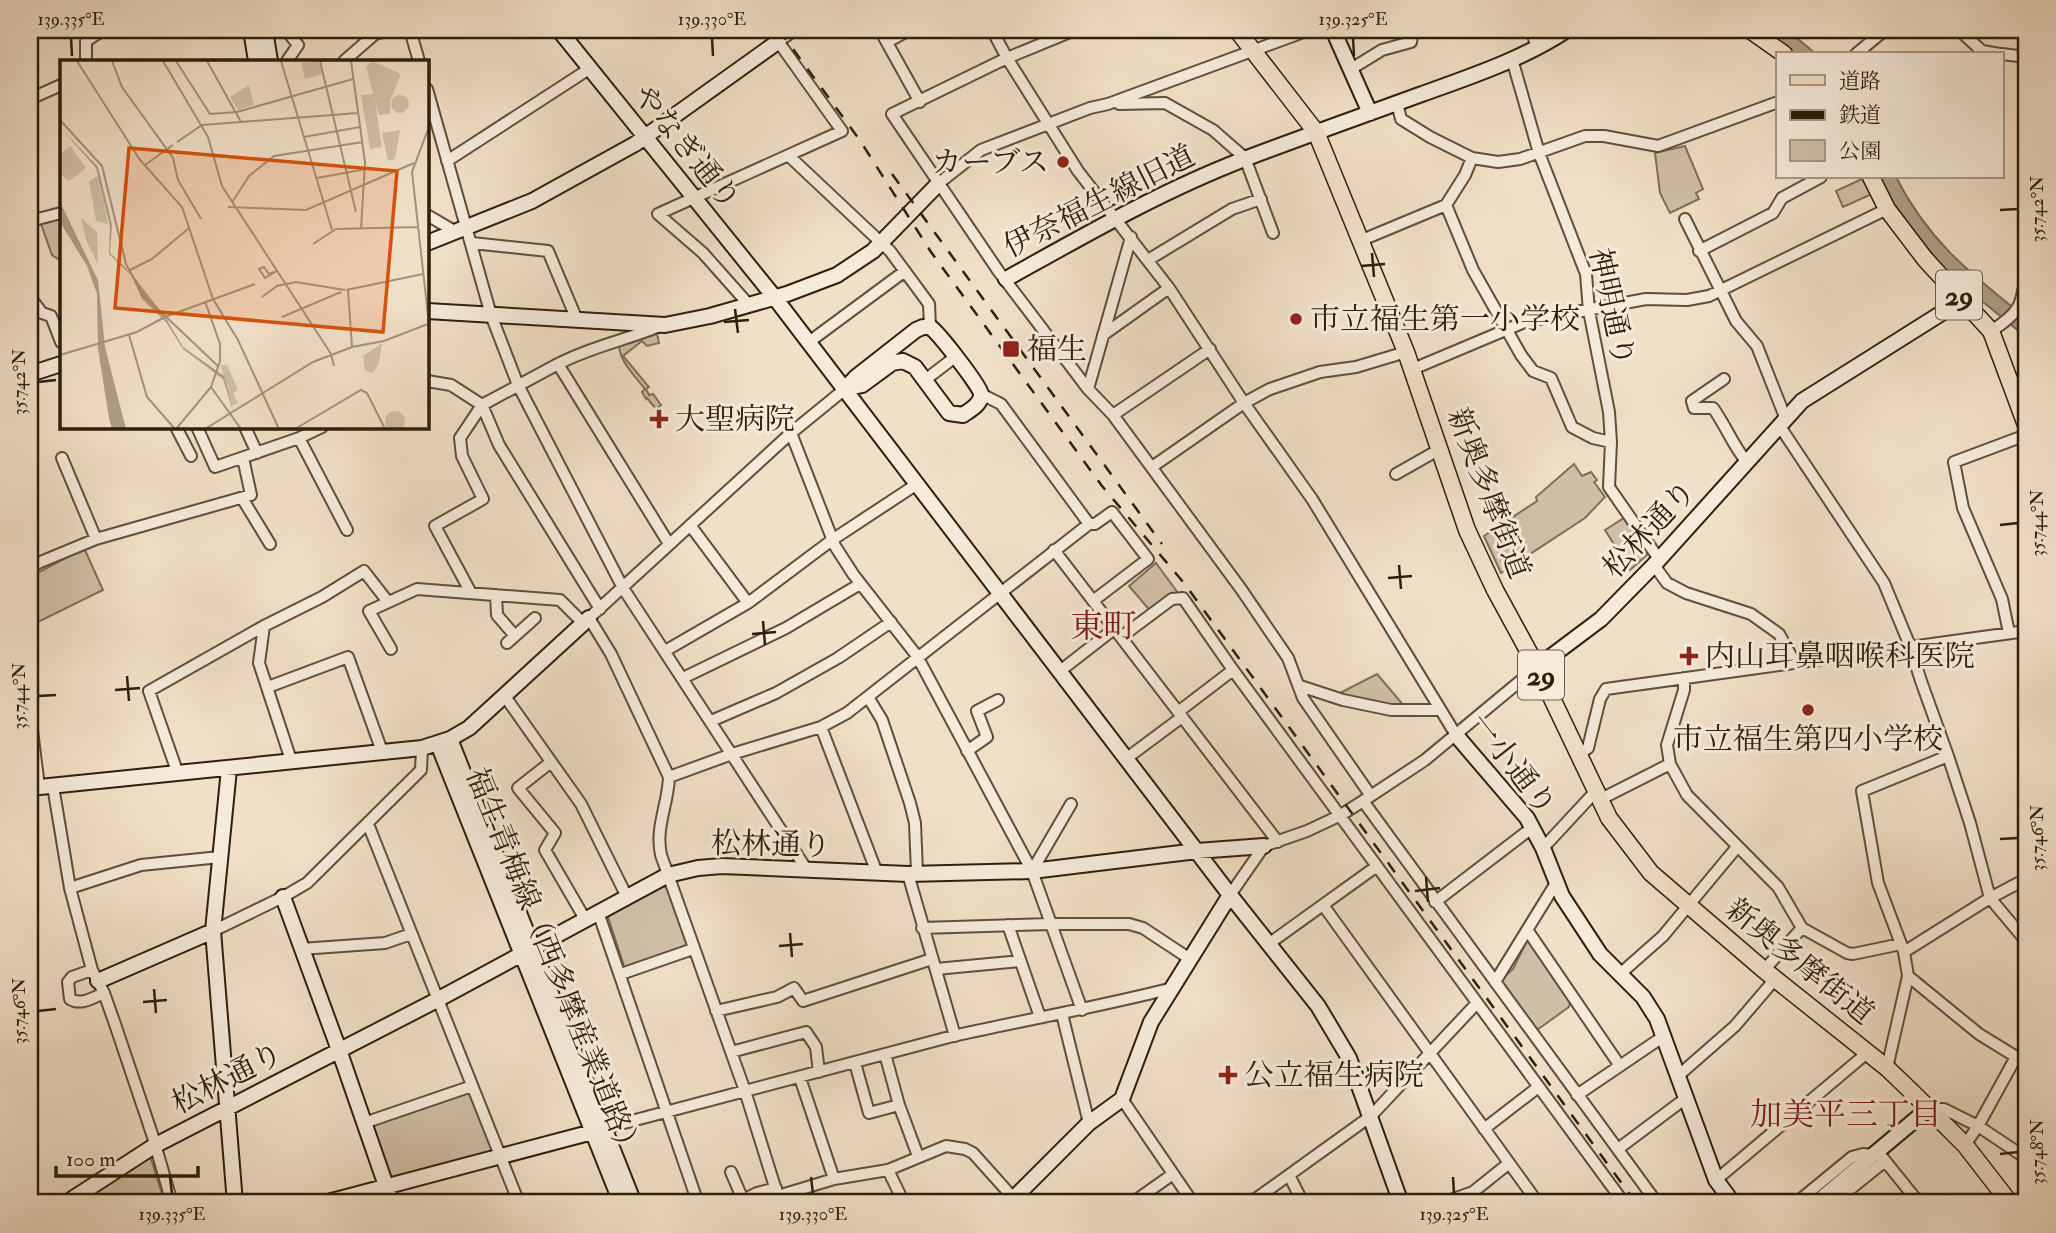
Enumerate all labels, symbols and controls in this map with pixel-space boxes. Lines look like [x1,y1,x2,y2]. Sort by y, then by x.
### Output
text: 139.335°E [37,8,105,31]
text: 139.330°E [678,8,746,31]
text: 139.325°E [1318,8,1388,31]
legend [1776,52,2004,178]
inset map [60,60,429,429]
text: 道路 [1839,68,1881,95]
street label: やなぎ通り [625,77,748,217]
text: 鉄道 [1839,102,1881,129]
street label: 伊奈福生線旧道 [997,137,1201,266]
text: 公園 [1839,138,1881,165]
place label: カーブス [932,144,1049,181]
marker: カーブス [1055,154,1071,170]
text: 35.742°N [2026,176,2049,242]
street label: 神明通り [1581,245,1642,370]
road number: 29 [1936,270,1982,320]
place label: 市立福生第一小学校 [1310,301,1580,338]
marker: 市立福生第一小学校 [1288,311,1304,327]
place label: 福生 [1027,331,1087,368]
marker: 福生 [1001,339,1021,359]
text: 35.742°N [8,349,31,415]
place label: 大聖病院 [675,401,795,438]
street label: 新奥多摩街道 [1439,403,1538,584]
marker: 大聖病院 [649,409,669,429]
street label: 松林通り [1595,473,1704,586]
text: 35.744°N [2026,490,2049,556]
district label: 東町 [1070,606,1136,647]
place label: 内山耳鼻咽喉科医院 [1705,638,1975,675]
marker: 内山耳鼻咽喉科医院 [1679,646,1699,666]
road number: 29 [1518,650,1564,700]
text: 35.744°N [8,663,31,729]
marker: 市立福生第四小学校 [1800,702,1816,718]
street label: 一小通り [1461,706,1564,823]
place label: 市立福生第四小学校 [1673,721,1943,758]
street label: 福生青梅線（西多摩産業道路） [458,763,649,1166]
text: 35.746°N [2026,805,2049,871]
street label: 松林通り [711,825,831,864]
street label: 新奥多摩街道 [1718,890,1881,1032]
text: 35.746°N [8,978,31,1044]
street label: 松林通り [165,1035,289,1122]
place label: 公立福生病院 [1244,1057,1424,1094]
marker: 公立福生病院 [1218,1065,1238,1085]
district label: 加美平三丁目 [1750,1095,1942,1135]
text: 35.748°N [2026,1119,2049,1185]
scale bar [56,1135,198,1179]
text: 100 m [66,1146,116,1173]
text: 139.335°E [138,1203,206,1226]
text: 139.330°E [779,1203,847,1226]
text: 139.325°E [1419,1203,1489,1226]

